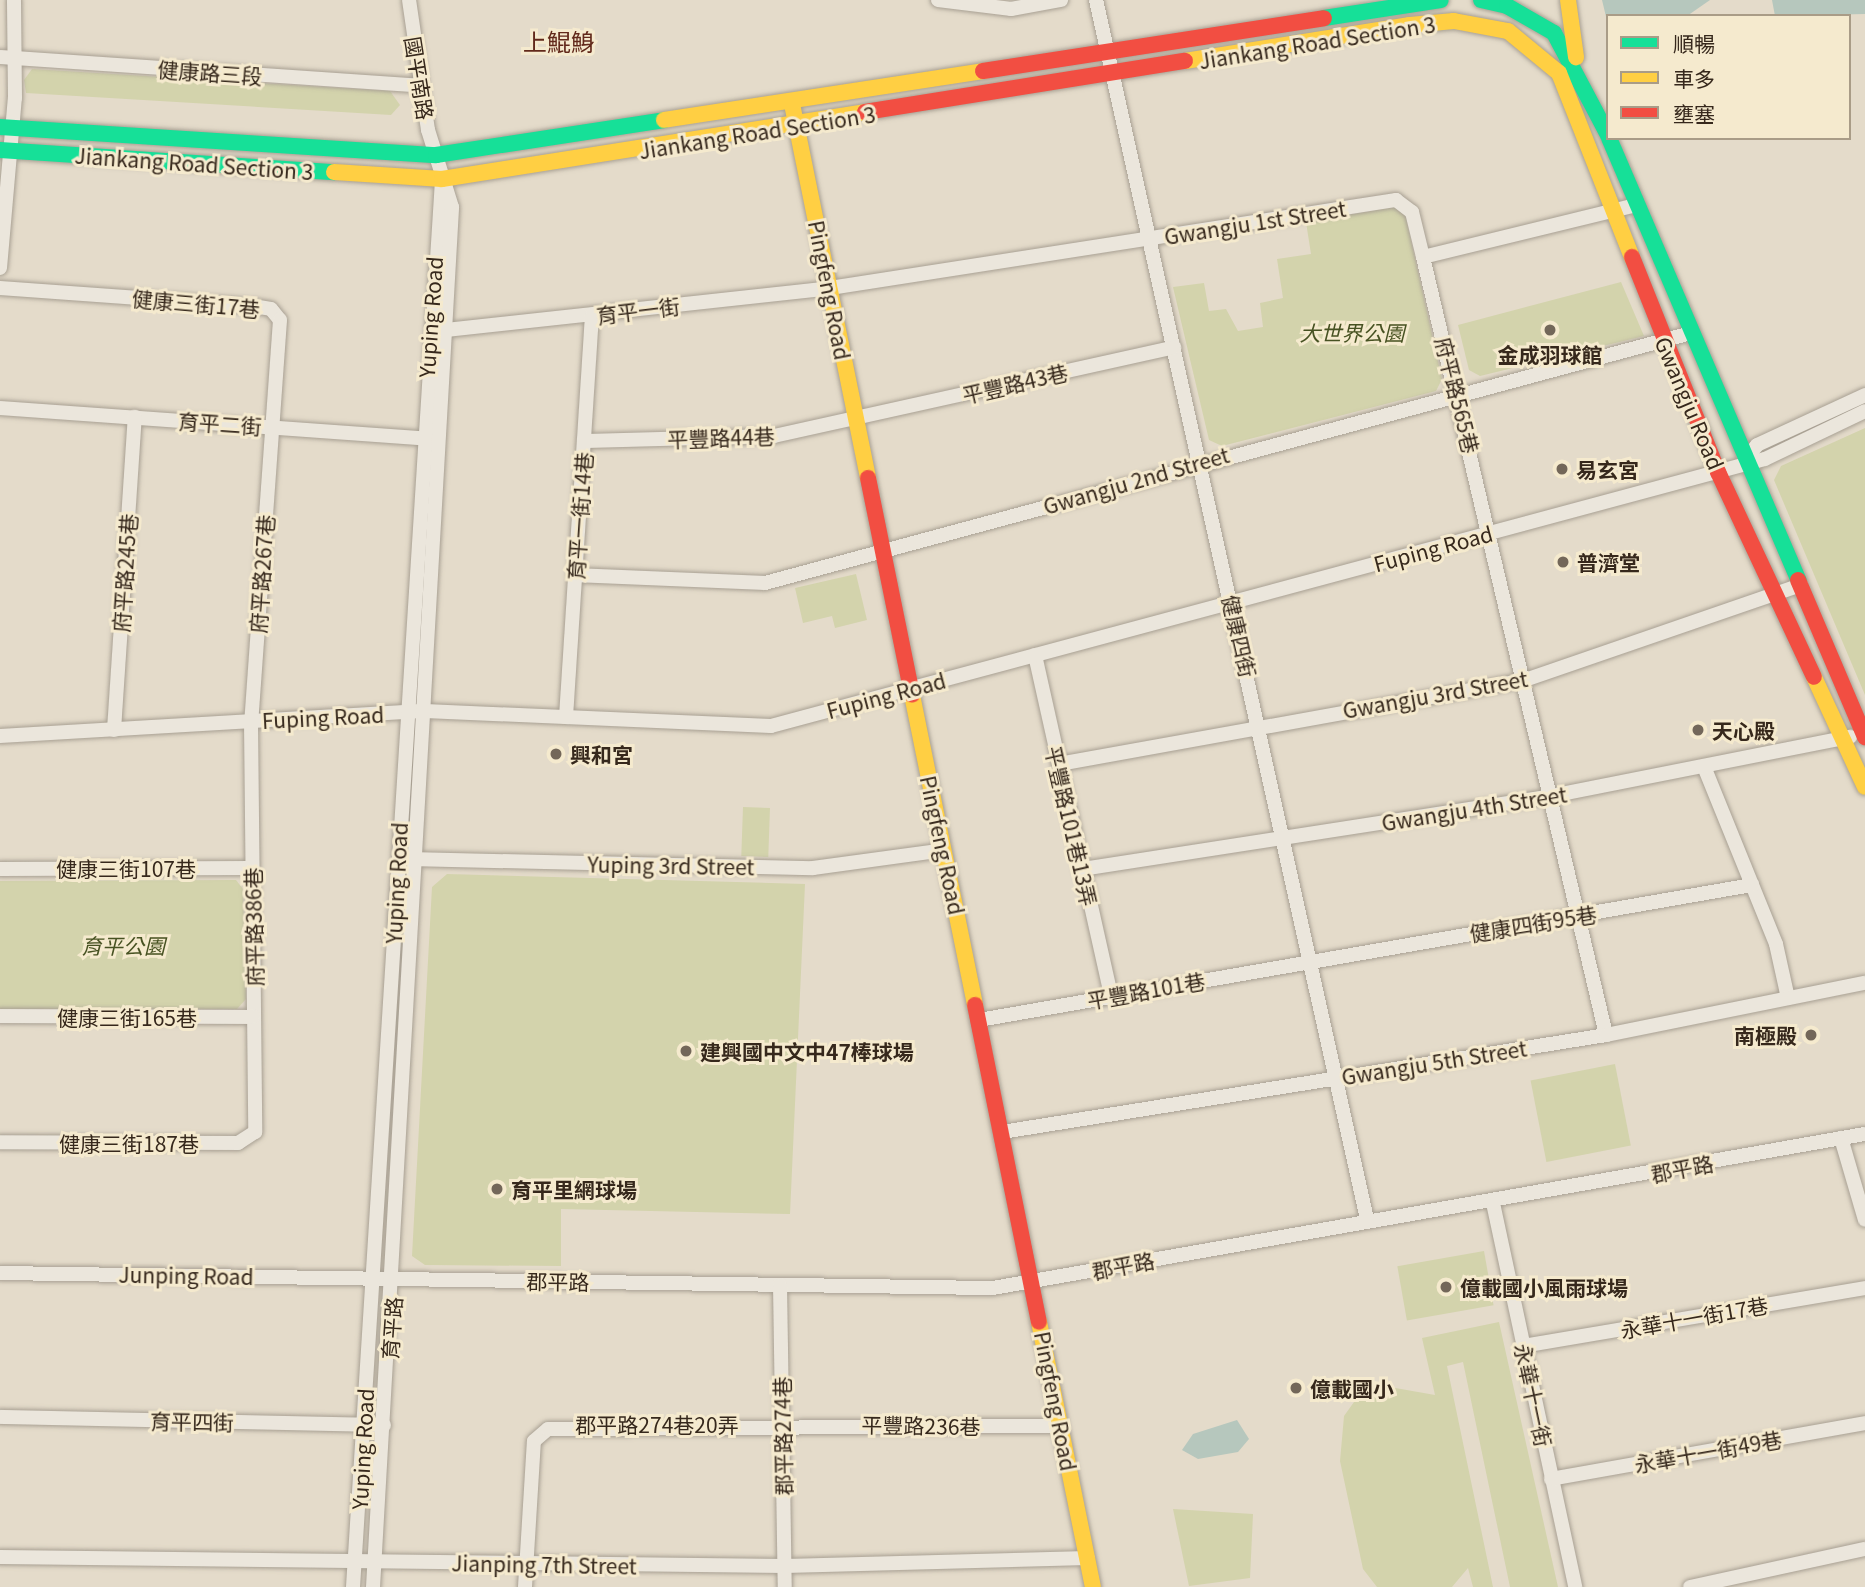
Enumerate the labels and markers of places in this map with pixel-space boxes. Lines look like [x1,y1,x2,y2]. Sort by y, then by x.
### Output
marker: 金成羽球館 [1542,322,1558,338]
place label: 金成羽球館 [1498,341,1602,367]
place label: 易玄宮 [1576,456,1639,482]
marker: 易玄宮 [1554,461,1570,477]
place label: 普濟堂 [1577,549,1640,575]
marker: 普濟堂 [1555,554,1571,570]
place label: 天心殿 [1712,717,1775,743]
marker: 天心殿 [1690,722,1706,738]
place label: 興和宮 [570,741,633,767]
marker: 興和宮 [548,746,564,762]
place label: 南極殿 [1734,1022,1797,1048]
marker: 南極殿 [1803,1027,1819,1043]
place label: 建興國中文中47棒球場 [700,1038,914,1064]
marker: 建興國中文中47棒球場 [678,1043,694,1059]
place label: 育平里網球場 [511,1176,637,1202]
marker: 育平里網球場 [489,1181,505,1197]
place label: 億載國小風雨球場 [1460,1274,1628,1300]
marker: 億載國小風雨球場 [1438,1279,1454,1295]
place label: 億載國小 [1310,1375,1394,1401]
marker: 億載國小 [1288,1380,1304,1396]

